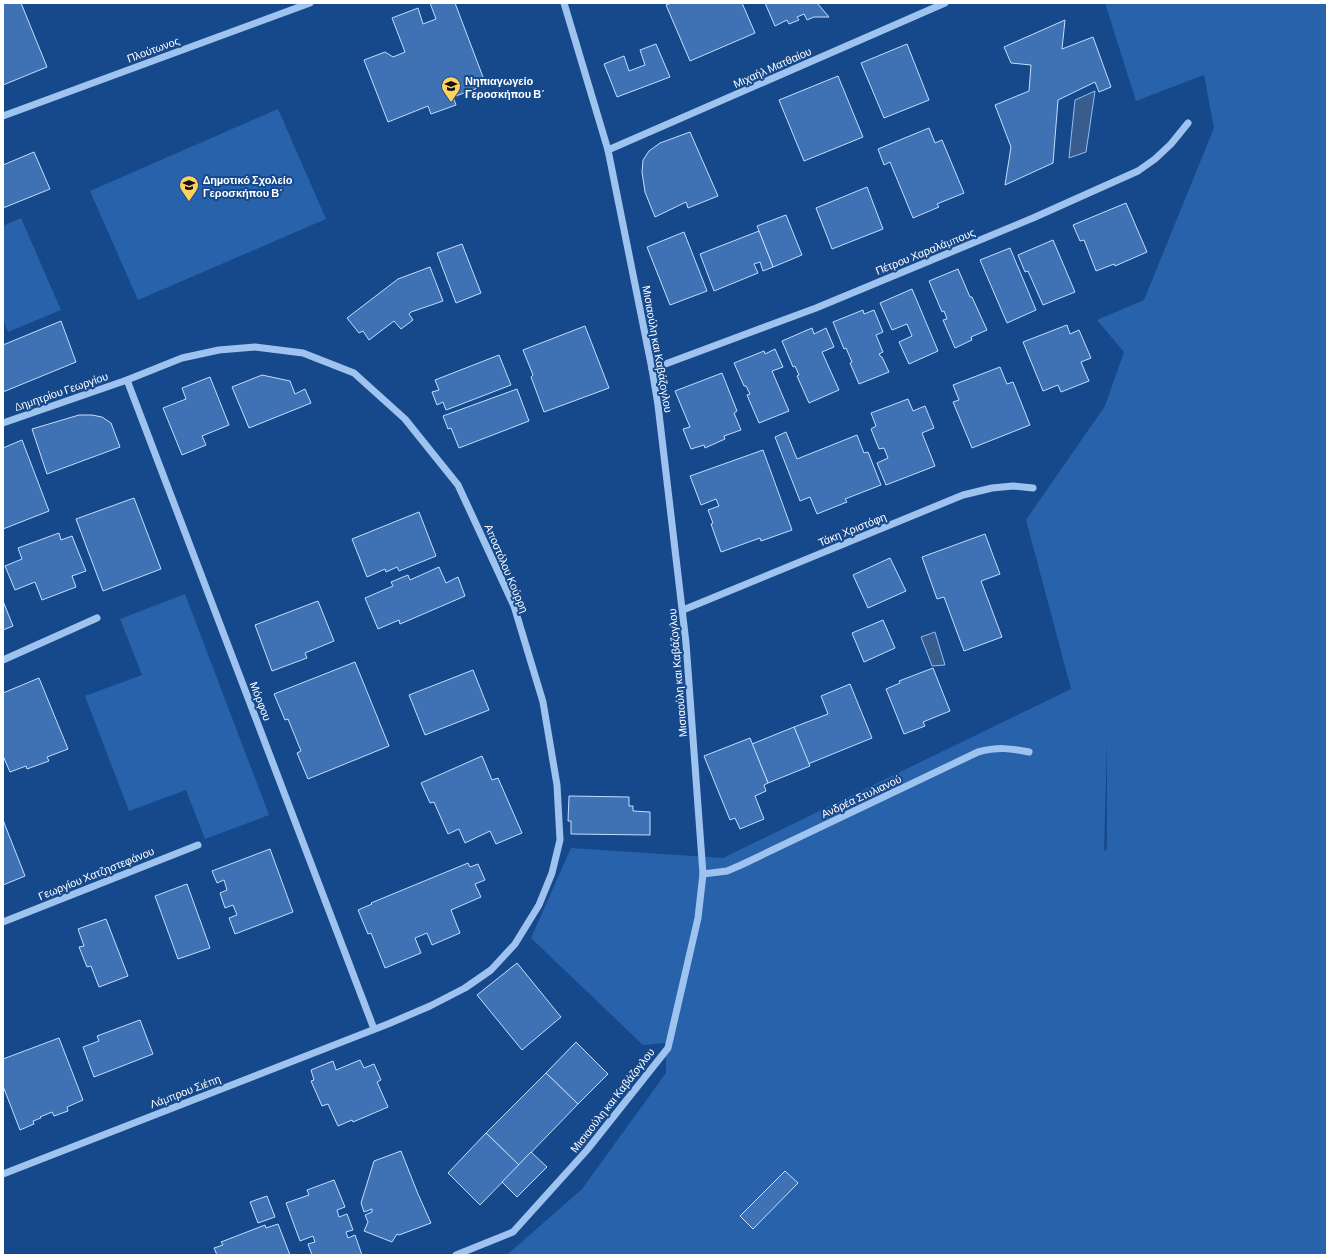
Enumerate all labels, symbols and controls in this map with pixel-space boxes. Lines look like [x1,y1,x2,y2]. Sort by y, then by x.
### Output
street label: Πλούτωνος [125,33,181,65]
street label: Μιχαήλ Ματθαίου [731,44,813,90]
place label: Νηπιαγωγείο Γεροσκήπου Β΄ [465,74,545,100]
school or university icon: Νηπιαγωγείο Γεροσκήπου Β΄ [440,75,462,103]
place label: Δημοτικό Σχολείο Γεροσκήπου Β΄ [203,173,293,199]
school or university icon: Δημοτικό Σχολείο Γεροσκήπου Β΄ [178,174,200,202]
street label: Πέτρου Χαραλάμπους [873,225,977,277]
street label: Μισιαούλη και Καβάζογλου [640,284,676,414]
street label: Δημητρίου Γεωργίου [12,369,110,413]
street label: Τάκη Χριστόφη [816,509,888,549]
street label: Αποστόλου Κούρρη [482,522,532,614]
street label: Μισιαούλη και Καβάζογλου [665,608,689,738]
street label: Μόρφου [248,680,274,722]
street label: Ανδρέα Στυλιανού [819,772,903,820]
street label: Γεωργίου Χατζηστεφάνου [36,844,156,902]
street label: Μισιαούλη και Καβάζογλου [567,1045,657,1155]
street label: Λάμπρου Σιέπη [148,1072,222,1110]

